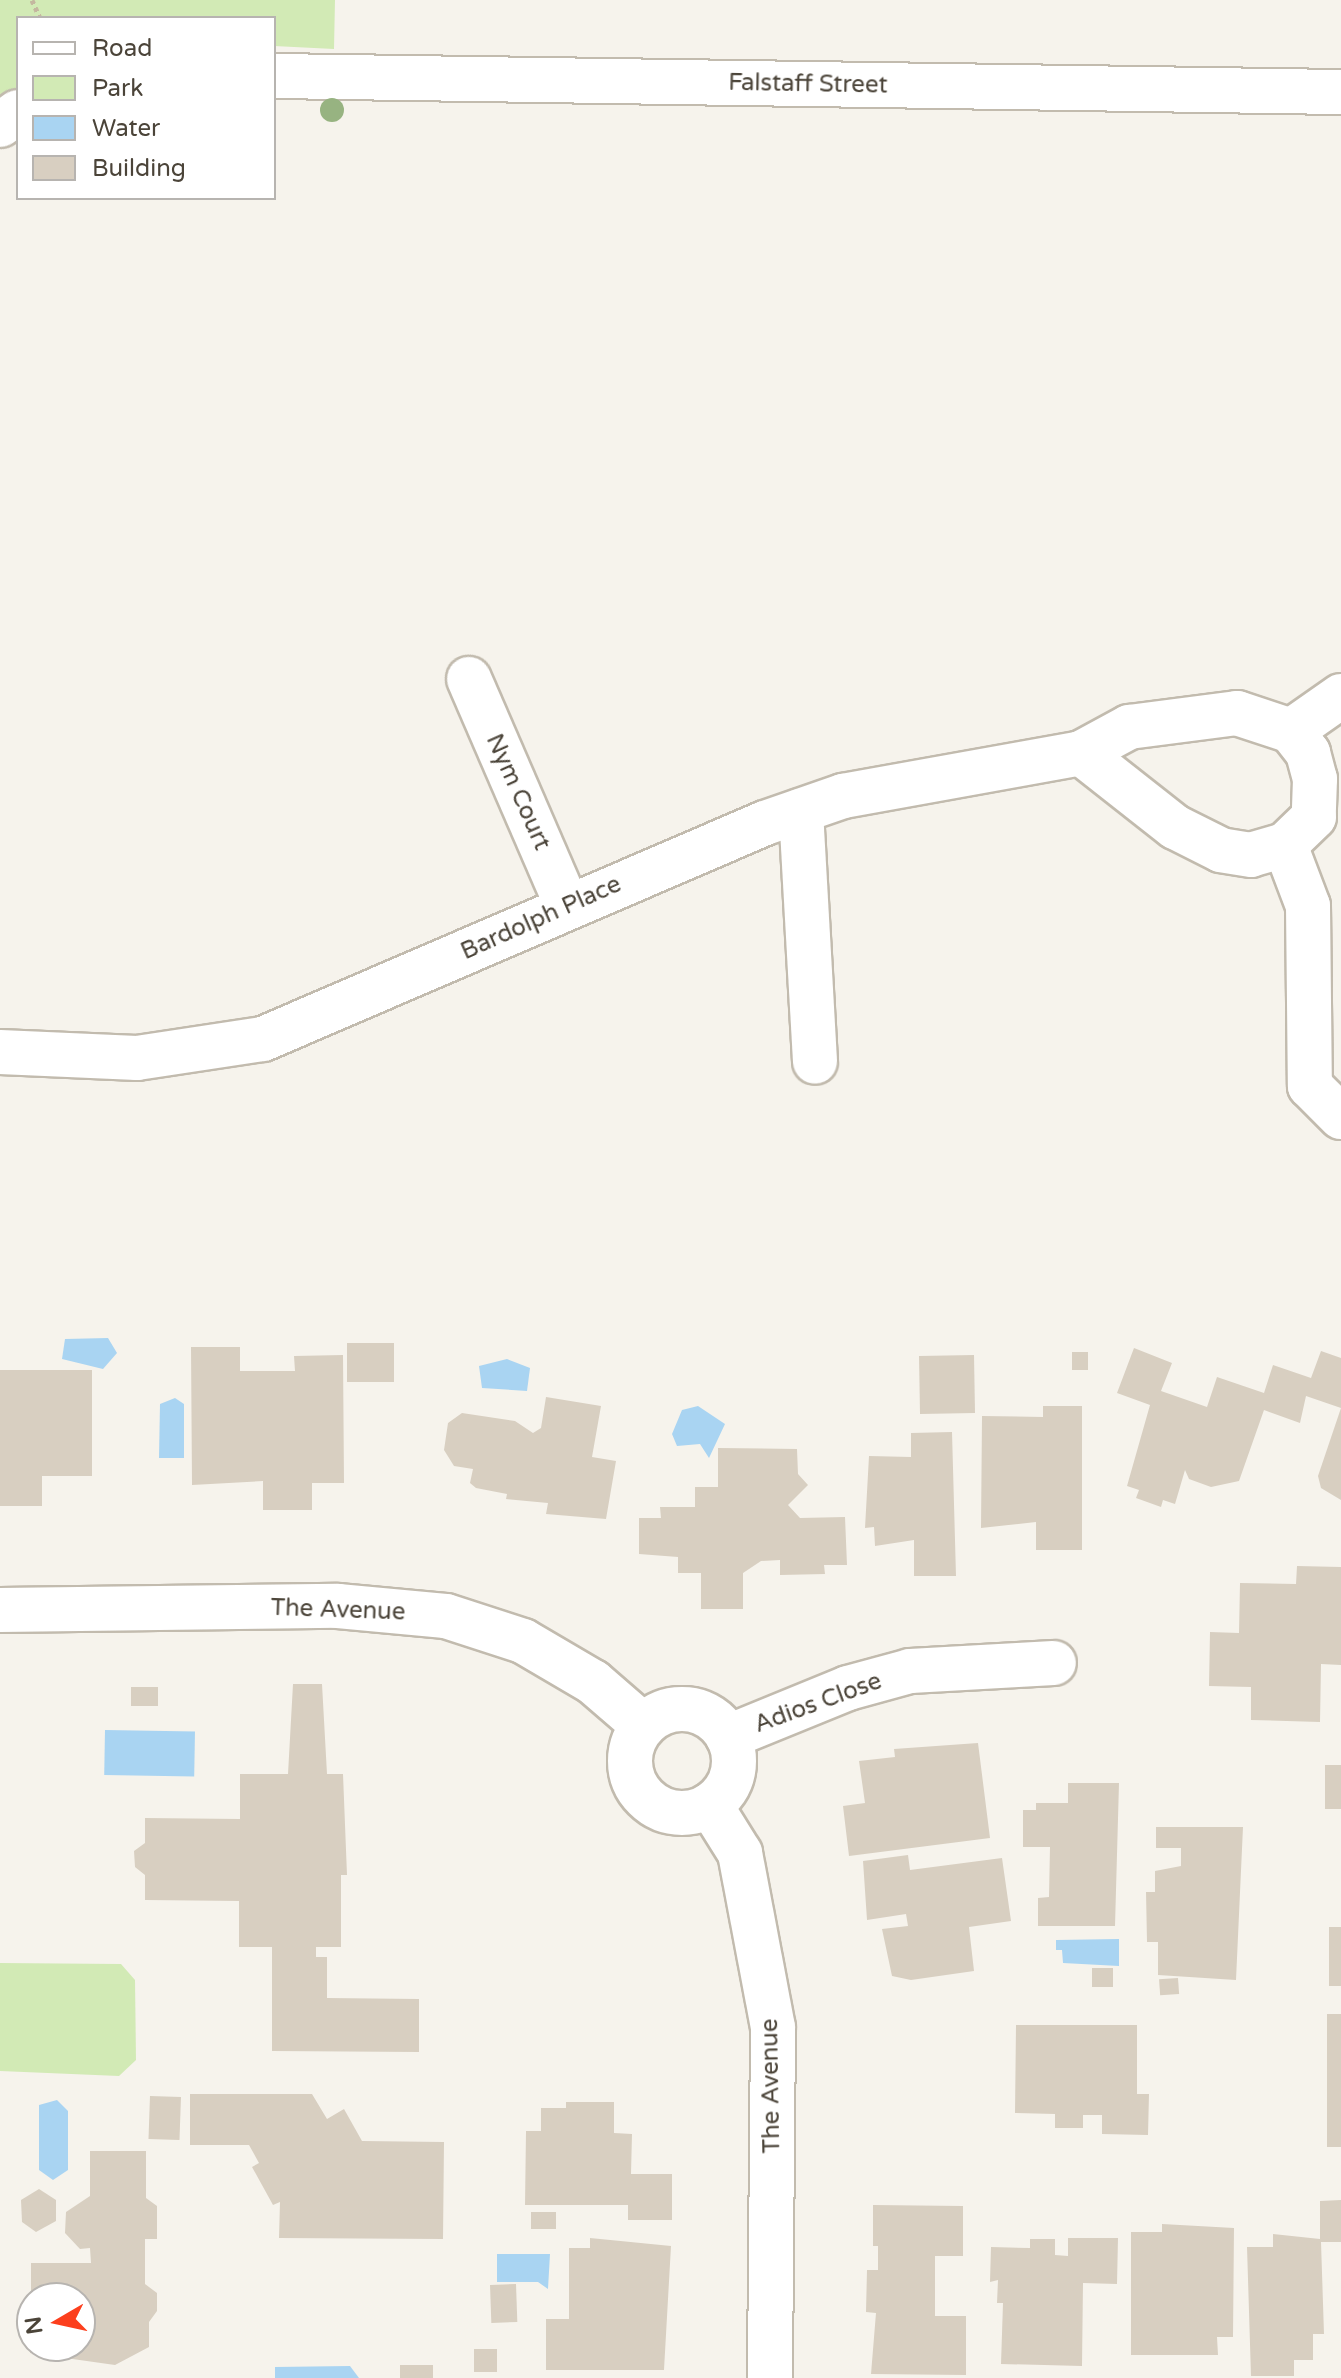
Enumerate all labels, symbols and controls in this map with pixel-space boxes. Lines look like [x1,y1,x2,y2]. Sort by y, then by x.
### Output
legend [16,16,276,200]
text: Road [92,34,152,63]
street label: Falstaff Street [728,68,888,100]
text: Park [92,74,143,103]
text: Water [92,114,160,143]
text: Building [92,154,186,183]
street label: Nym Court [480,729,556,855]
street label: Bardolph Place [456,870,626,966]
street label: The Avenue [270,1593,406,1627]
street label: Adios Close [750,1667,886,1739]
street label: The Avenue [755,2018,787,2154]
north arrow [16,2282,96,2362]
text: N [20,2315,48,2336]

